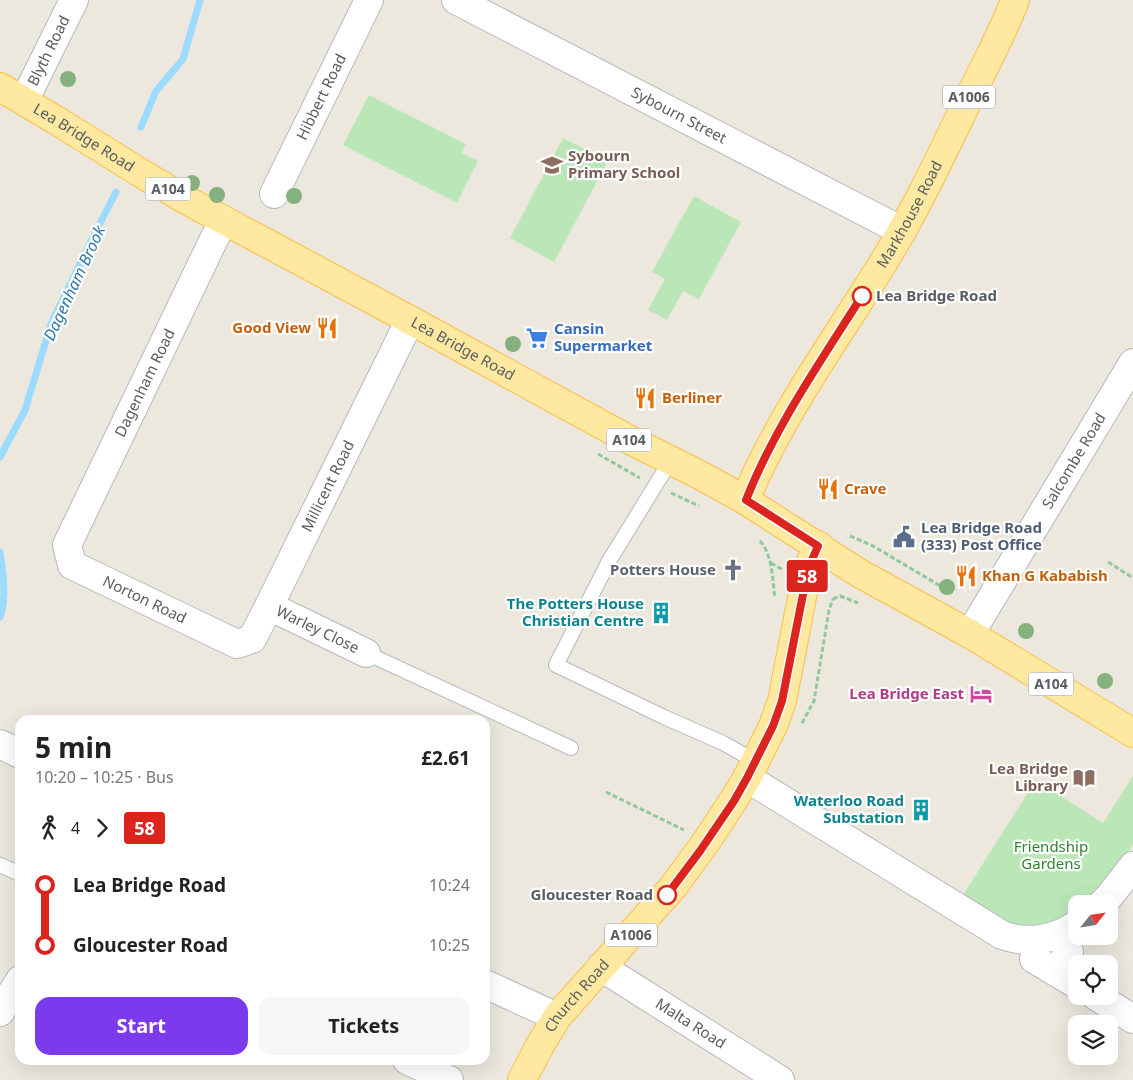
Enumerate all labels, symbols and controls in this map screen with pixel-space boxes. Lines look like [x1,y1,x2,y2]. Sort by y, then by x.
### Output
street label: Blyth Road [22,12,74,89]
street label: Hibbert Road [291,50,350,143]
street label: Sybourn Street [628,82,731,148]
road number: A1006 [943,85,995,108]
street label: Lea Bridge Road [30,98,139,176]
place label: Sybourn Primary School [568,145,680,182]
school or university icon: Sybourn Primary School [539,152,565,178]
street label: Markhouse Road [871,157,946,271]
road number: A104 [146,178,190,200]
water label: Dagenham Brook [38,221,111,344]
place label: Lea Bridge Road [876,285,997,305]
marker: Lea Bridge Road [852,286,872,306]
street label: Lea Bridge Road [408,312,519,384]
restaurant icon: Good View [314,315,340,341]
place label: Good View [232,317,311,337]
place label: Cansin Supermarket [554,318,653,355]
street label: Dagenham Road [109,325,179,440]
supermarket icon: Cansin Supermarket [524,325,550,351]
restaurant icon: Berliner [632,385,658,411]
place label: Berliner [662,387,722,407]
street label: Salcombe Road [1037,409,1110,512]
road number: A104 [606,428,652,452]
street label: Millicent Road [296,437,358,535]
restaurant icon: Crave [815,476,841,502]
place label: Crave [844,478,887,498]
place label: Lea Bridge Road (333) Post Office [921,517,1042,554]
public building icon: Lea Bridge Road (333) Post Office [891,524,917,550]
church icon: Potters House [720,557,746,583]
place label: Potters House [610,559,716,579]
line badge: 58 [784,560,830,592]
restaurant icon: Khan G Kababish [953,563,979,589]
text: 58 [797,564,817,588]
place label: Khan G Kababish [982,565,1108,585]
street label: Norton Road [100,570,190,627]
place label: The Potters House Christian Centre [507,593,644,630]
street label: Warley Close [273,600,363,657]
building icon: The Potters House Christian Centre [648,600,674,626]
road number: A104 [1028,672,1074,696]
hotel icon: Lea Bridge East [968,681,994,707]
place label: Lea Bridge East [849,683,964,703]
text: 5 min [35,728,112,766]
text: £2.61 [421,745,470,771]
place label: Lea Bridge Library [989,758,1068,795]
library icon: Lea Bridge Library [1071,765,1097,791]
text: 10:20 – 10:25 · Bus [35,766,174,788]
place label: Waterloo Road Substation [794,790,904,827]
building icon: Waterloo Road Substation [908,797,934,823]
icon: walk [35,814,63,842]
icon: forward [88,814,116,842]
text: 58 [134,816,155,840]
text: 4 [71,817,80,839]
park label: Friendship Gardens [1014,836,1088,873]
text: Lea Bridge Road [73,872,226,898]
text: 10:24 [429,874,470,896]
place label: Gloucester Road [531,884,653,904]
marker: Gloucester Road [657,885,677,905]
north arrow [1068,895,1118,945]
map controls [1068,895,1118,1065]
road number: A1006 [605,924,657,946]
text: Gloucester Road [73,932,228,958]
text: 10:25 [429,934,470,956]
street label: Church Road [539,954,613,1036]
button: locate [1068,955,1118,1005]
street label: Malta Road [652,993,730,1052]
button: Start [35,997,248,1055]
button: Tickets [258,997,470,1055]
button: layers [1068,1015,1118,1065]

